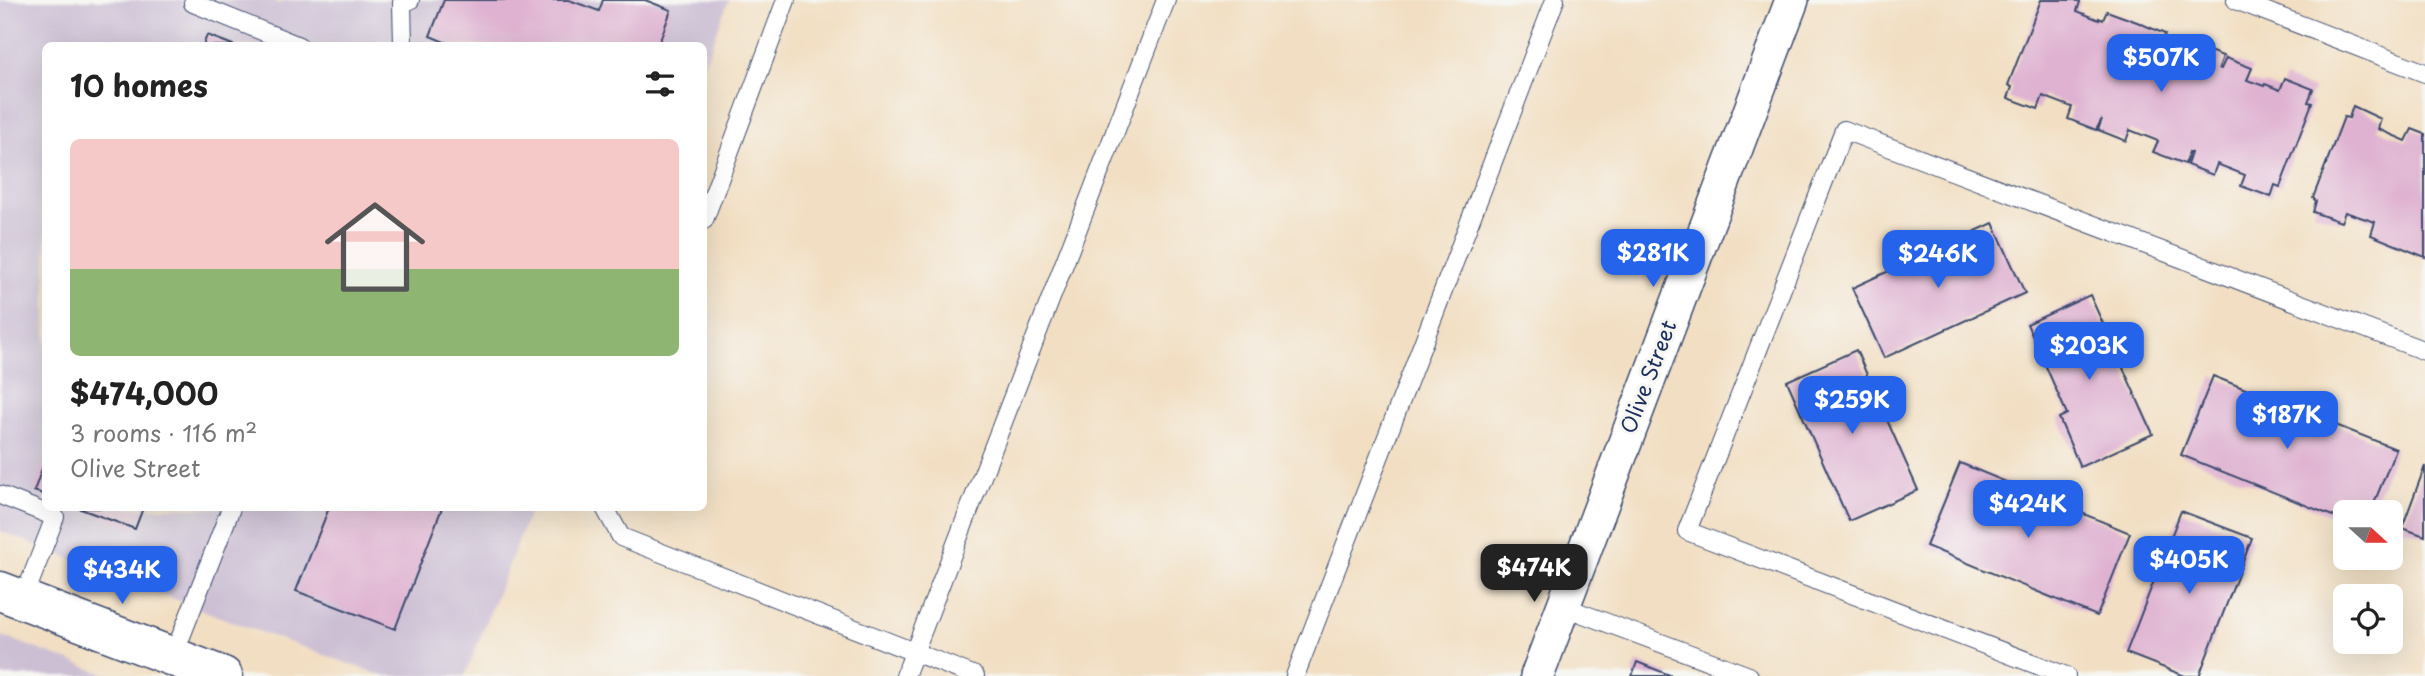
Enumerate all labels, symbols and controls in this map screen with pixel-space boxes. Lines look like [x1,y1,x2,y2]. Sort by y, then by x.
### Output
pin: $507K [2112,34,2210,94]
text: $507K [2123,39,2199,74]
text: 10 homes [70,62,208,107]
icon: filters [641,65,679,103]
icon: home [312,184,438,310]
pin: $281K [1604,230,1702,289]
pin: $246K [1889,230,1987,290]
text: $281K [1617,234,1689,269]
text: $246K [1898,235,1978,270]
street label: Olive Street [1611,315,1683,438]
pin: $203K [2040,322,2138,382]
text: $203K [2050,327,2128,362]
text: $474,000 [70,370,218,415]
pin: $259K [1803,376,1901,436]
text: $259K [1814,381,1890,416]
pin: $187K [2238,392,2336,451]
text: $187K [2252,396,2322,431]
text: 3 rooms · 116 m² [70,415,257,450]
text: Olive Street [70,450,201,485]
pin: $424K [1979,480,2077,540]
text: $424K [1989,485,2067,520]
north arrow [2333,500,2403,570]
map controls [2333,500,2403,654]
pin: $405K [2140,536,2238,596]
text: $405K [2149,541,2229,576]
pin: $474K [1485,544,1583,604]
pin: $434K [73,546,171,606]
text: $474K [1497,549,1571,584]
text: $434K [83,551,161,586]
button: locate [2333,584,2403,654]

